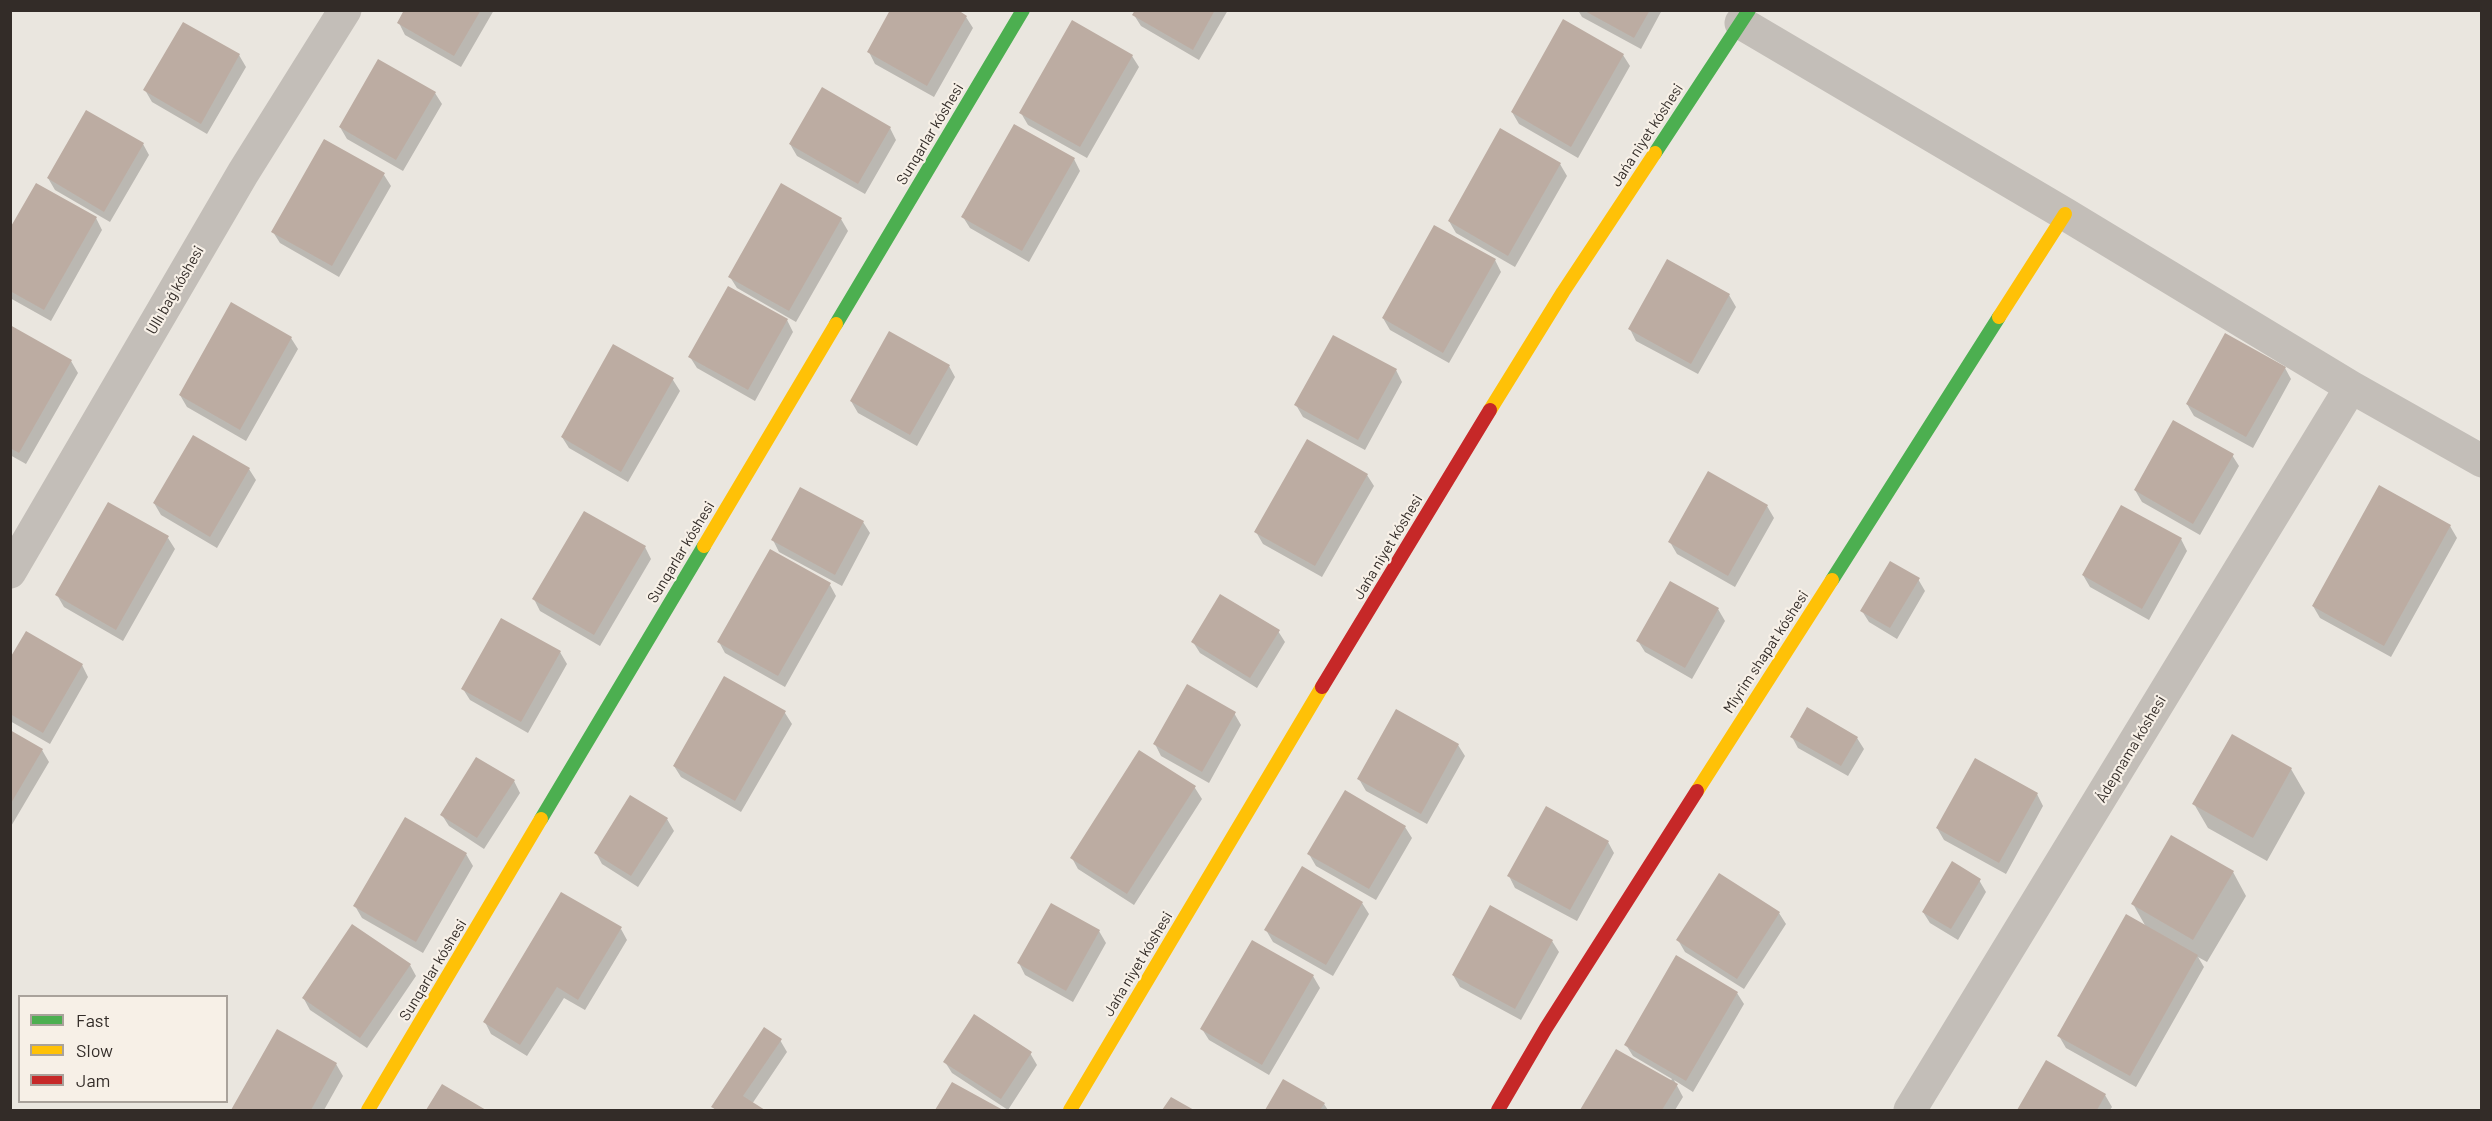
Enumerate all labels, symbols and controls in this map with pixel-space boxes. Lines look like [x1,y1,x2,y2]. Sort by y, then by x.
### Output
street label: Sunqarlar kóshesi [893,80,967,188]
street label: Jańa niyet kóshesi [1607,80,1687,190]
street label: Ullı baǵ kóshesi [142,243,208,337]
street label: Jańa niyet kóshesi [1350,491,1426,603]
street label: Sunqarlar kóshesi [644,498,718,606]
street label: Miyrim shapat kóshesi [1720,587,1812,717]
street label: Ádepnama kóshesi [2092,692,2170,806]
street label: Jańa niyet kóshesi [1100,908,1176,1020]
street label: Sunqarlar kóshesi [396,916,470,1024]
legend [18,995,228,1103]
text: Fast [76,1009,110,1031]
text: Slow [76,1039,113,1061]
text: Jam [76,1069,110,1091]

